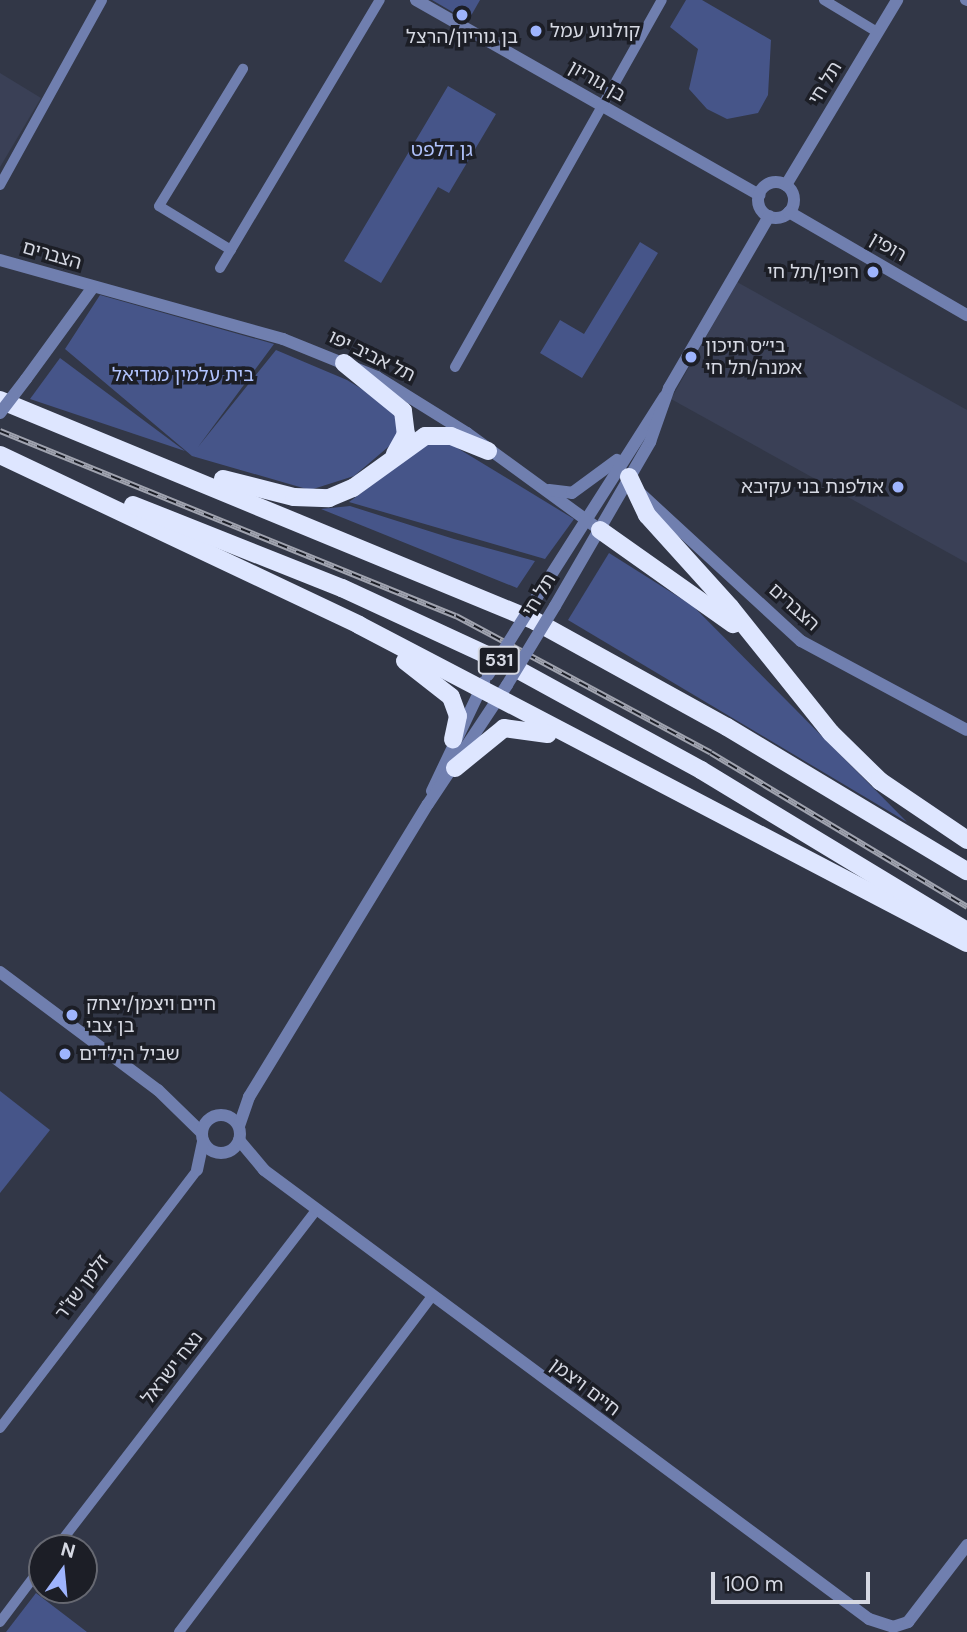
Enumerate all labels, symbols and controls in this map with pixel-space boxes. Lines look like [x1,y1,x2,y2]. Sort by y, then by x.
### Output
marker: בן גוריון/הרצל [454,7,470,23]
place label: קולנוע עמל [550,20,641,42]
marker: קולנוע עמל [528,23,544,39]
place label: בן גוריון/הרצל [406,26,518,48]
street label: בן גוריון [564,56,630,106]
street label: תל חי [803,57,847,109]
park label: גן דלפט [411,139,473,161]
street label: רופין [866,227,910,267]
street label: הצברים [20,236,84,274]
place label: רופין/תל חי [767,261,859,283]
marker: רופין/תל חי [865,264,881,280]
street label: תל אביב יפו [325,325,419,387]
place label: בי״ס תיכון אמנה/תל חי [705,335,802,379]
marker: בי״ס תיכון אמנה/תל חי [683,349,699,365]
park label: בית עלמין מגדיאל [112,364,254,386]
place label: אולפנת בני עקיבא [741,476,884,498]
marker: אולפנת בני עקיבא [890,479,906,495]
street label: תל חי [517,569,561,621]
street label: הצברים [764,578,824,636]
road number: 531 [476,646,522,674]
place label: חיים ויצמן/יצחק בן צבי [86,993,216,1037]
marker: חיים ויצמן/יצחק בן צבי [64,1007,80,1023]
place label: שביל הילדים [79,1043,180,1065]
marker: שביל הילדים [57,1046,73,1062]
street label: זלמן שז"ר [50,1250,114,1324]
street label: נצח ישראל [136,1327,208,1409]
street label: חיים ויצמן [545,1353,625,1421]
north arrow [28,1534,98,1604]
text: N [58,1536,78,1564]
scale bar [715,1558,874,1602]
text: 100 m [724,1570,784,1598]

